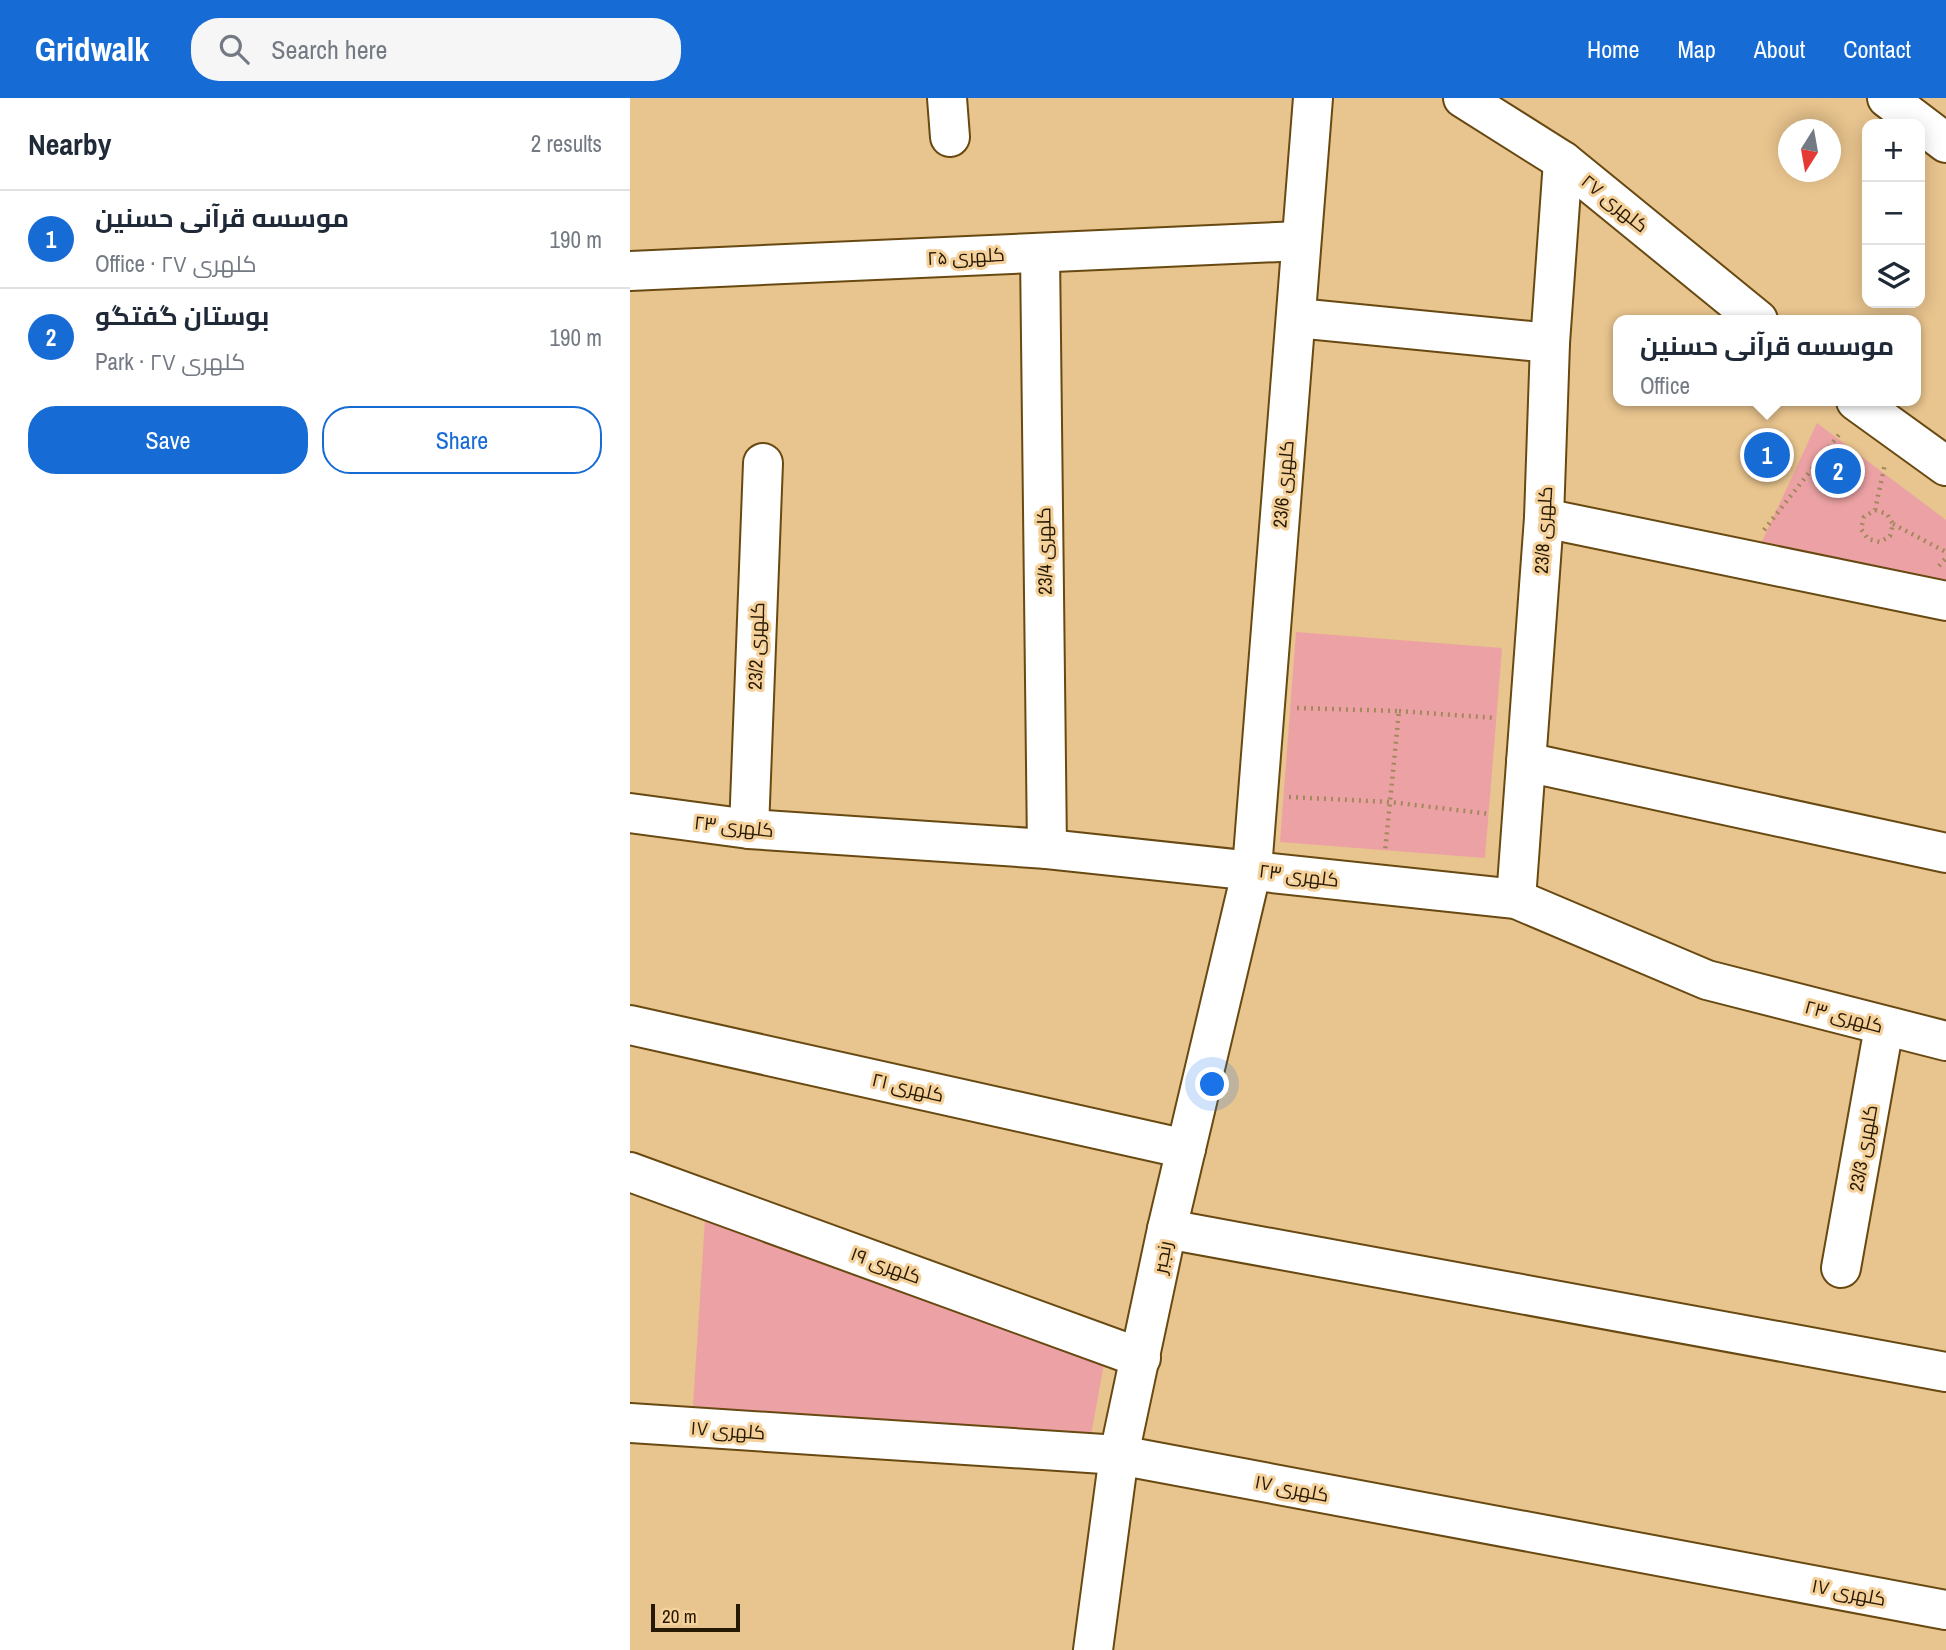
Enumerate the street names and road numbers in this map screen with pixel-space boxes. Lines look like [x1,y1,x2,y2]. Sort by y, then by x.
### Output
street label: کلهری ۲۷ [1576,168,1654,238]
street label: کلهری ۲۵ [927,241,1005,271]
street label: کلهری 23/6 [1266,439,1300,529]
street label: کلهری 23/8 [1528,486,1558,574]
street label: کلهری 23/4 [1030,507,1058,595]
street label: کلهری 23/2 [741,602,771,690]
street label: کلهری ۲۳ [693,809,775,843]
street label: کلهری ۲۳ [1258,857,1340,893]
street label: کلهری ۲۳ [1802,993,1886,1039]
street label: کلهری ۲۱ [869,1066,947,1108]
street label: کلهری 23/3 [1843,1103,1883,1193]
street label: رنجبر [1146,1238,1178,1277]
street label: کلهری ۱۹ [847,1240,925,1290]
street label: کلهری ۱۷ [690,1414,766,1446]
street label: کلهری ۱۷ [1253,1468,1331,1508]
street label: کلهری ۱۷ [1810,1572,1888,1612]

